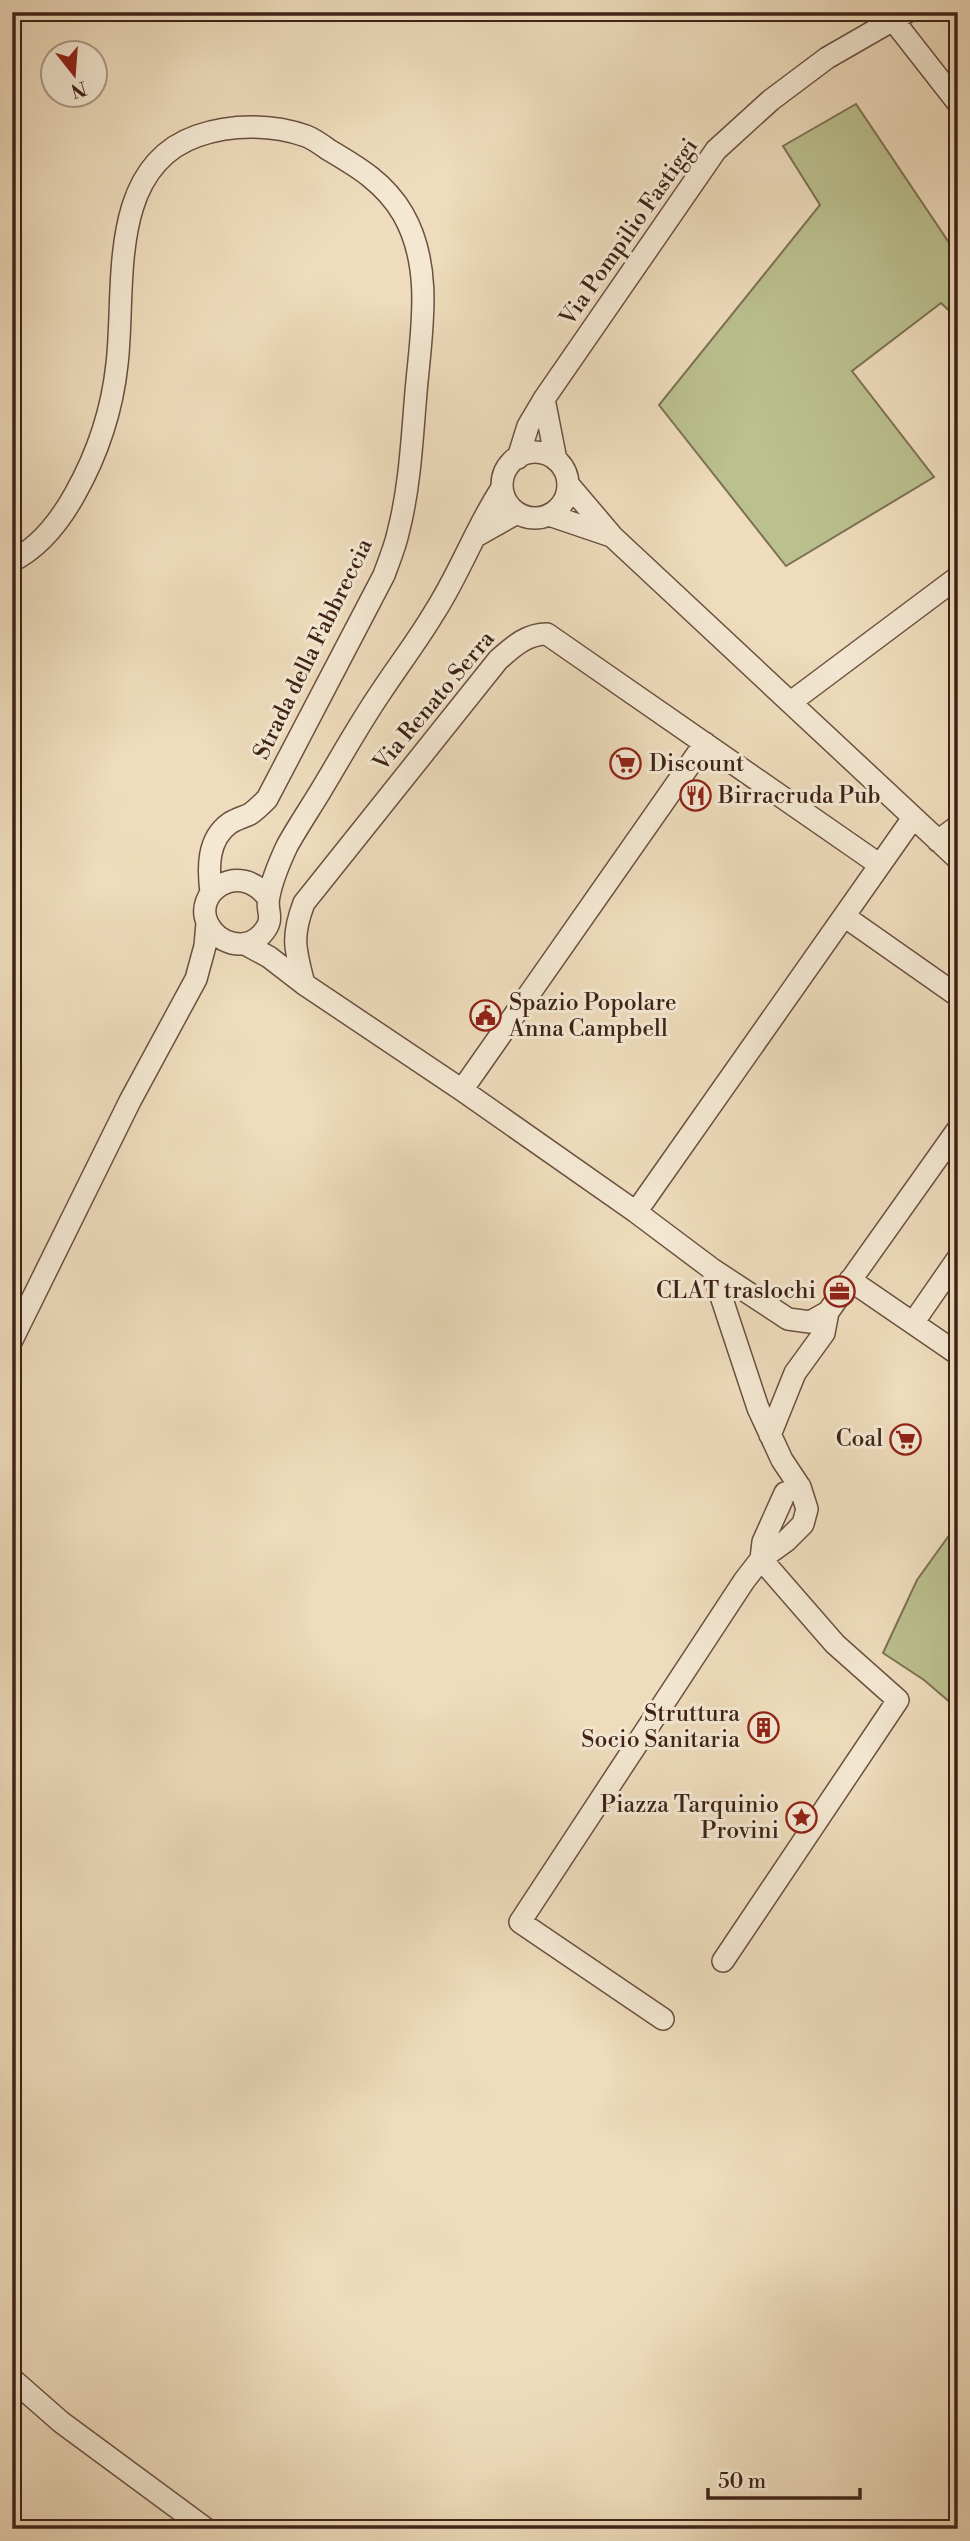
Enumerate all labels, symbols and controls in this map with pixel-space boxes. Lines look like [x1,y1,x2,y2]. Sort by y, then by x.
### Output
north arrow [38,38,108,108]
text: N [68,76,89,103]
street label: Via Pompilio Fastiggi [553,133,704,332]
street label: Strada della Fabbreccia [247,534,379,764]
street label: Via Renato Serra [367,625,501,777]
supermarket icon: Discount [609,747,643,781]
place label: Discount [649,750,744,778]
restaurant icon: Birracruda Pub [678,779,712,813]
place label: Birracruda Pub [717,782,881,810]
place label: Spazio Popolare Anna Campbell [508,989,677,1043]
public building icon: Spazio Popolare Anna Campbell [469,999,503,1033]
office icon: CLAT traslochi [822,1274,856,1308]
place label: CLAT traslochi [656,1277,816,1305]
supermarket icon: Coal [889,1422,923,1456]
place label: Coal [836,1425,883,1453]
place label: Struttura Socio Sanitaria [581,1700,740,1754]
building icon: Struttura Socio Sanitaria [746,1710,780,1744]
place label: Piazza Tarquinio Provini [600,1791,779,1845]
place icon: Piazza Tarquinio Provini [785,1801,819,1835]
scale bar [708,2457,860,2501]
text: 50 m [718,2469,766,2495]

